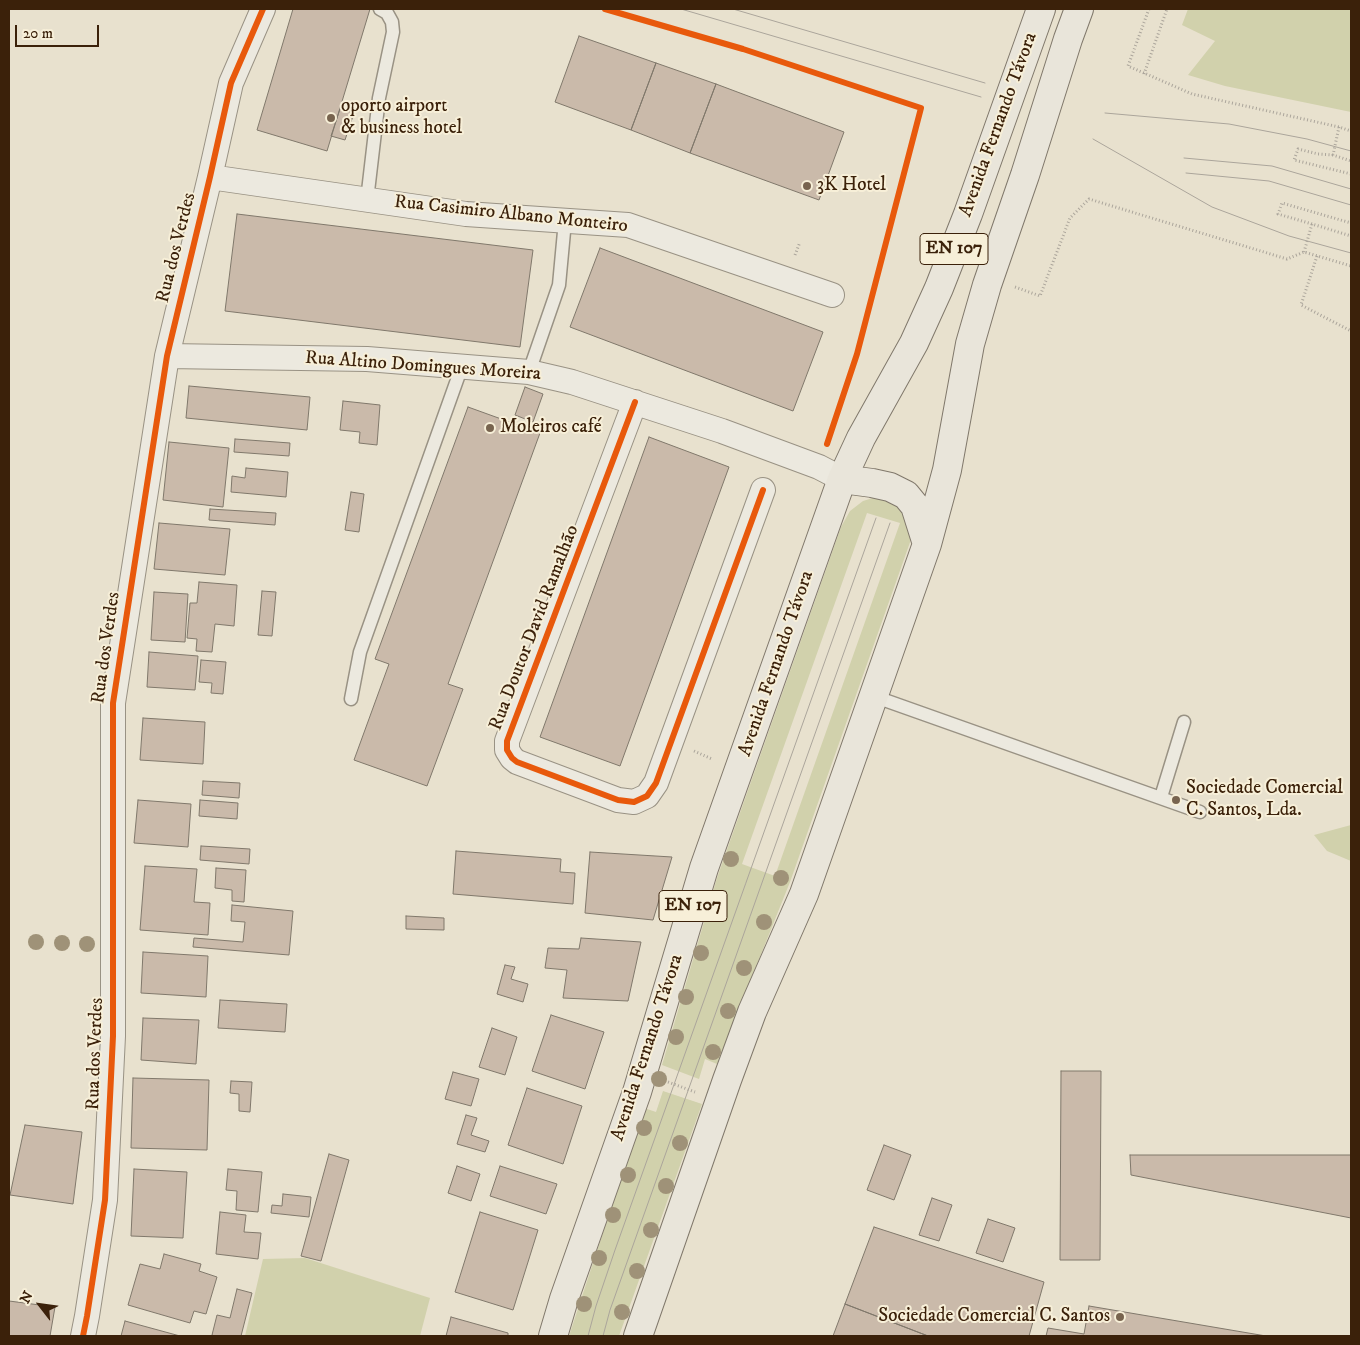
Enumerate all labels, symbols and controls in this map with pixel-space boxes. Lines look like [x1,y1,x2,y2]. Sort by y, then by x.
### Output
scale bar [18,15,101,47]
text: 20 m [23,24,53,43]
street label: Avenida Fernando Távora [955,30,1043,220]
place label: oporto airport & business hotel [341,96,462,140]
marker: oporto airport & business hotel [325,112,337,124]
place label: 3K Hotel [817,175,886,197]
marker: 3K Hotel [801,180,813,192]
street label: Rua dos Verdes [152,191,202,305]
street label: Rua Casimiro Albano Monteiro [393,191,629,239]
road number: EN 107 [920,233,988,264]
street label: Rua Altino Domingues Moreira [304,347,542,387]
place label: Moleiros café [500,417,601,439]
marker: Moleiros café [484,422,496,434]
street label: Rua Doutor David Ramalhão [485,522,585,734]
street label: Avenida Fernando Távora [735,568,819,760]
street label: Rua dos Verdes [88,591,126,705]
place label: Sociedade Comercial C. Santos, Lda. [1186,778,1343,822]
marker: Sociedade Comercial C. Santos, Lda. [1170,794,1182,806]
road number: EN 107 [659,890,727,921]
street label: Avenida Fernando Távora [607,952,689,1144]
street label: Rua dos Verdes [83,997,109,1111]
north arrow [15,1280,65,1330]
text: N [16,1288,38,1307]
place label: Sociedade Comercial C. Santos [878,1306,1110,1328]
marker: Sociedade Comercial C. Santos [1114,1311,1126,1323]

